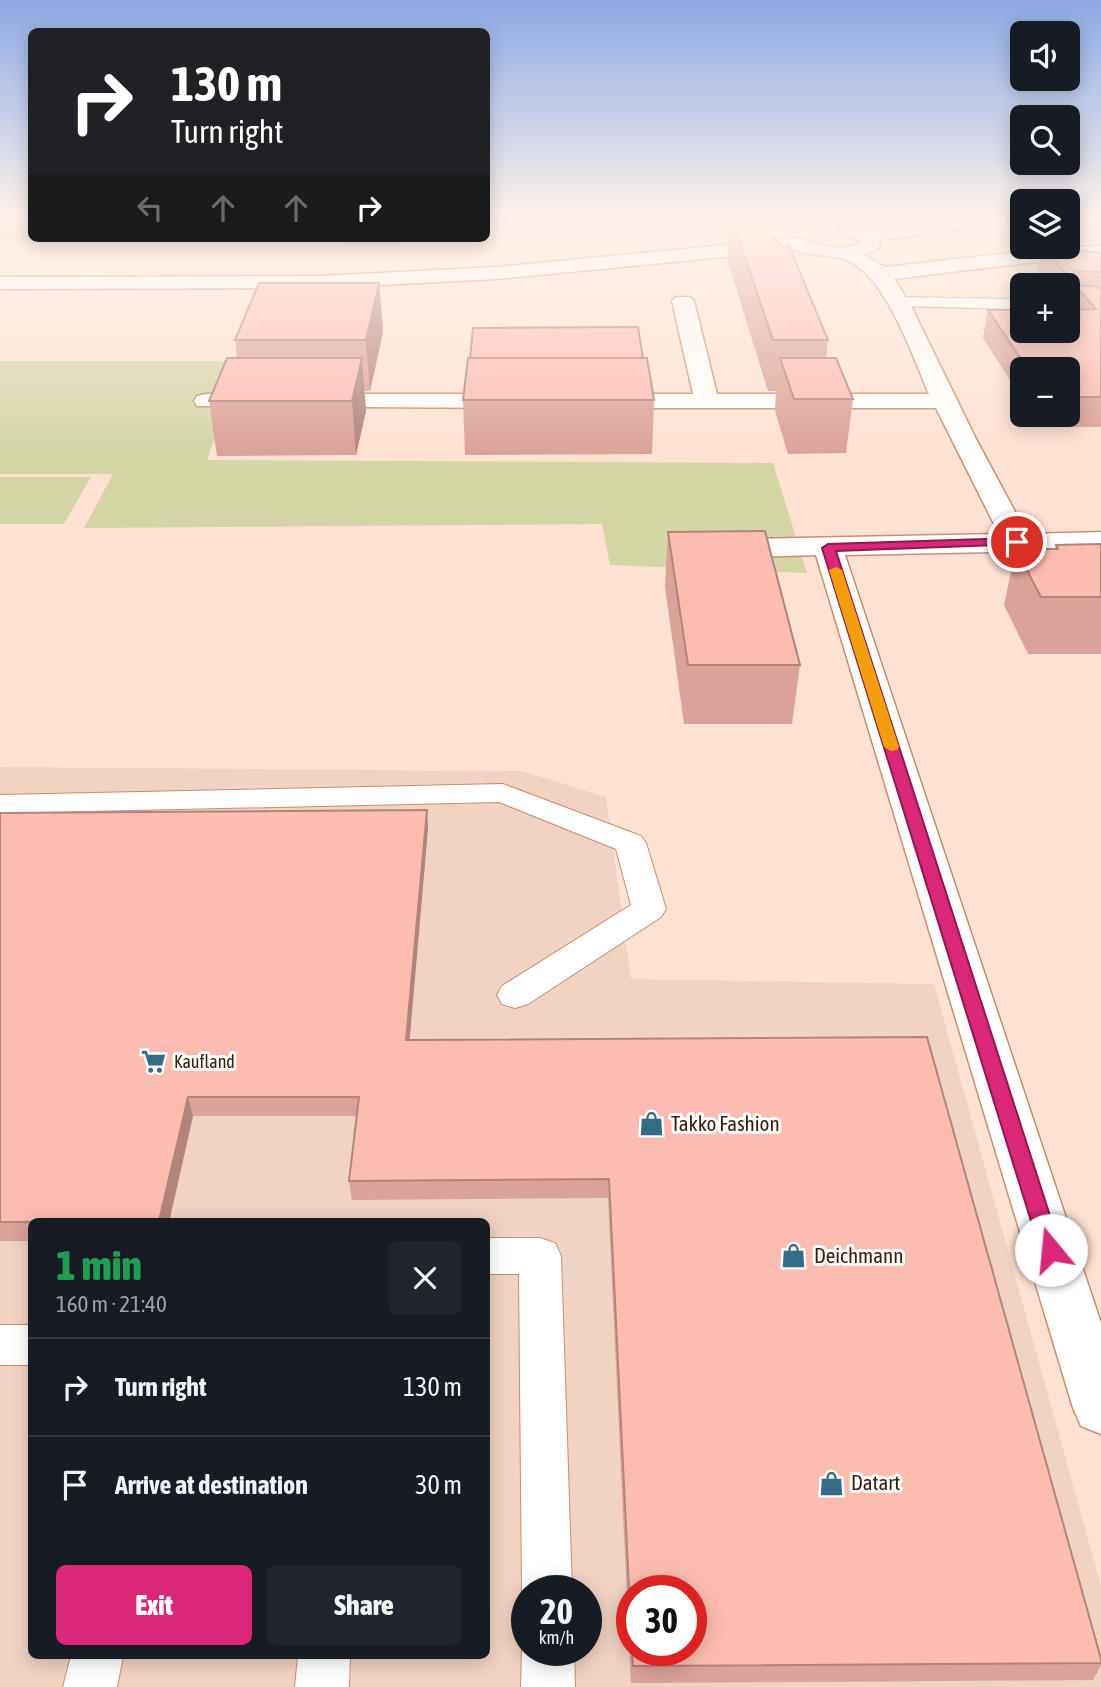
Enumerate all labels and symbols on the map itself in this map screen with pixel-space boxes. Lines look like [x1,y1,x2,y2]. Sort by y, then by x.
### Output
pin [987,512,1047,572]
supermarket icon: Kaufland [140,1048,168,1076]
place label: Kaufland [174,1051,235,1072]
shop icon: Takko Fashion [637,1110,665,1138]
place label: Takko Fashion [671,1111,780,1135]
position arrow [1014,1213,1088,1287]
shop icon: Deichmann [780,1242,808,1270]
place label: Deichmann [814,1243,903,1267]
shop icon: Datart [817,1469,845,1497]
place label: Datart [851,1470,900,1494]
speed limit sign: 30 [616,1575,707,1666]

